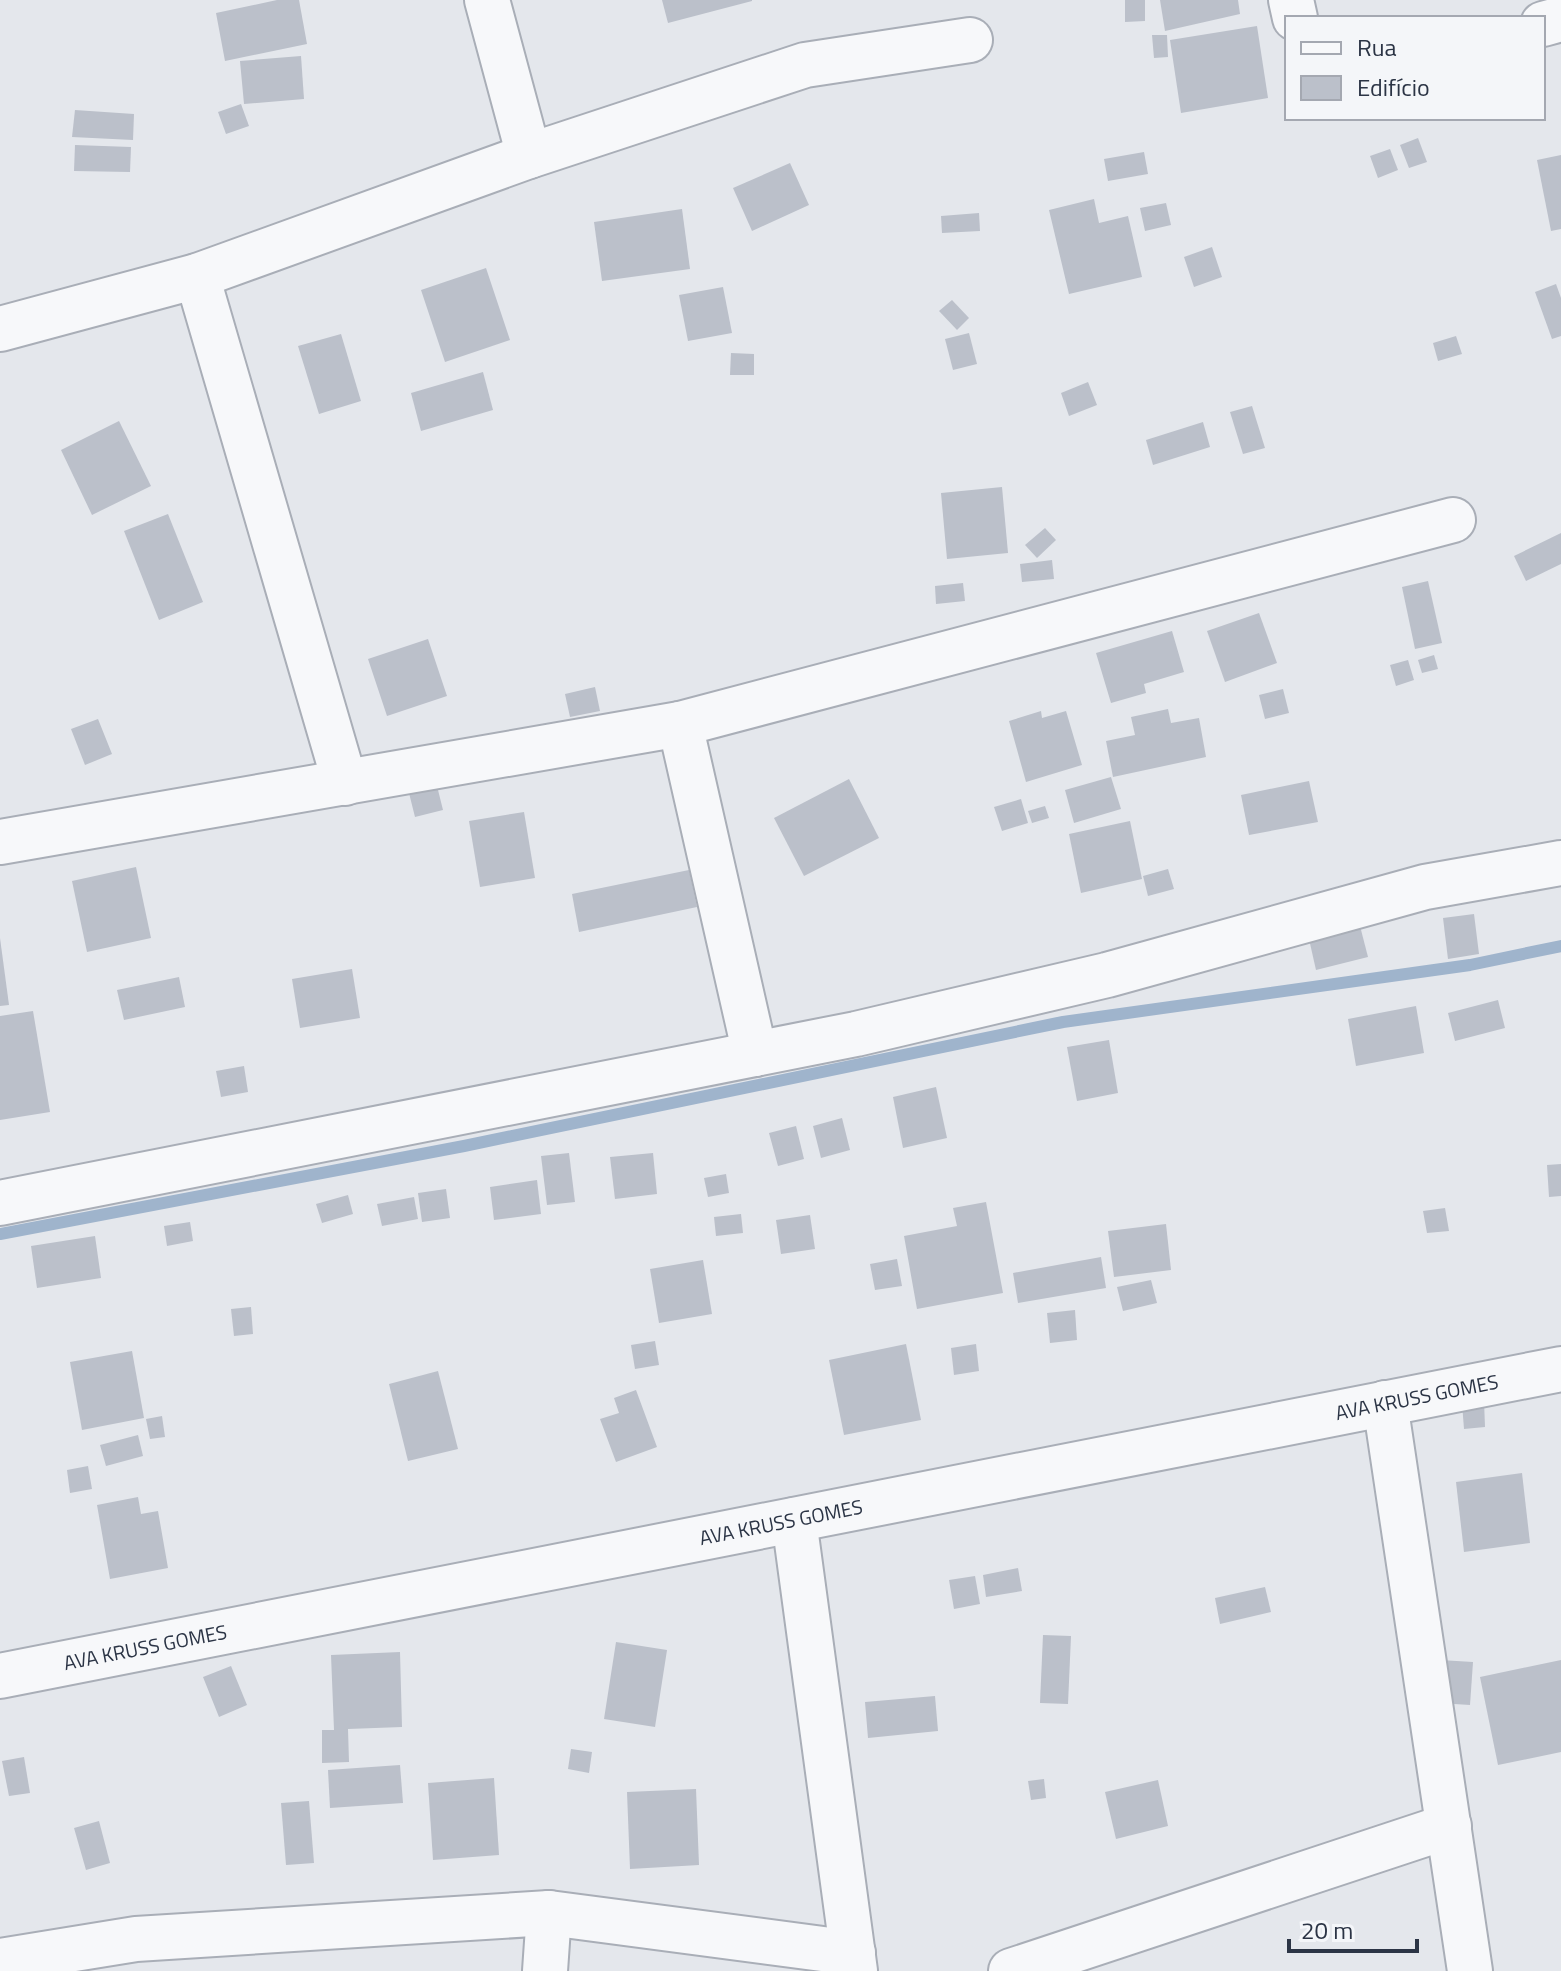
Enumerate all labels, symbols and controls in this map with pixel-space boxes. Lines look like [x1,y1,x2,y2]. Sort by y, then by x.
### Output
legend [1285,16,1545,120]
text: Rua [1357,29,1396,65]
text: Edifício [1357,69,1430,105]
street label: AVA KRUSS GOMES [1332,1366,1501,1428]
street label: AVA KRUSS GOMES [697,1491,865,1553]
street label: AVA KRUSS GOMES [61,1616,229,1678]
scale bar [1289,1903,1417,1953]
text: 20 m [1301,1912,1353,1948]

